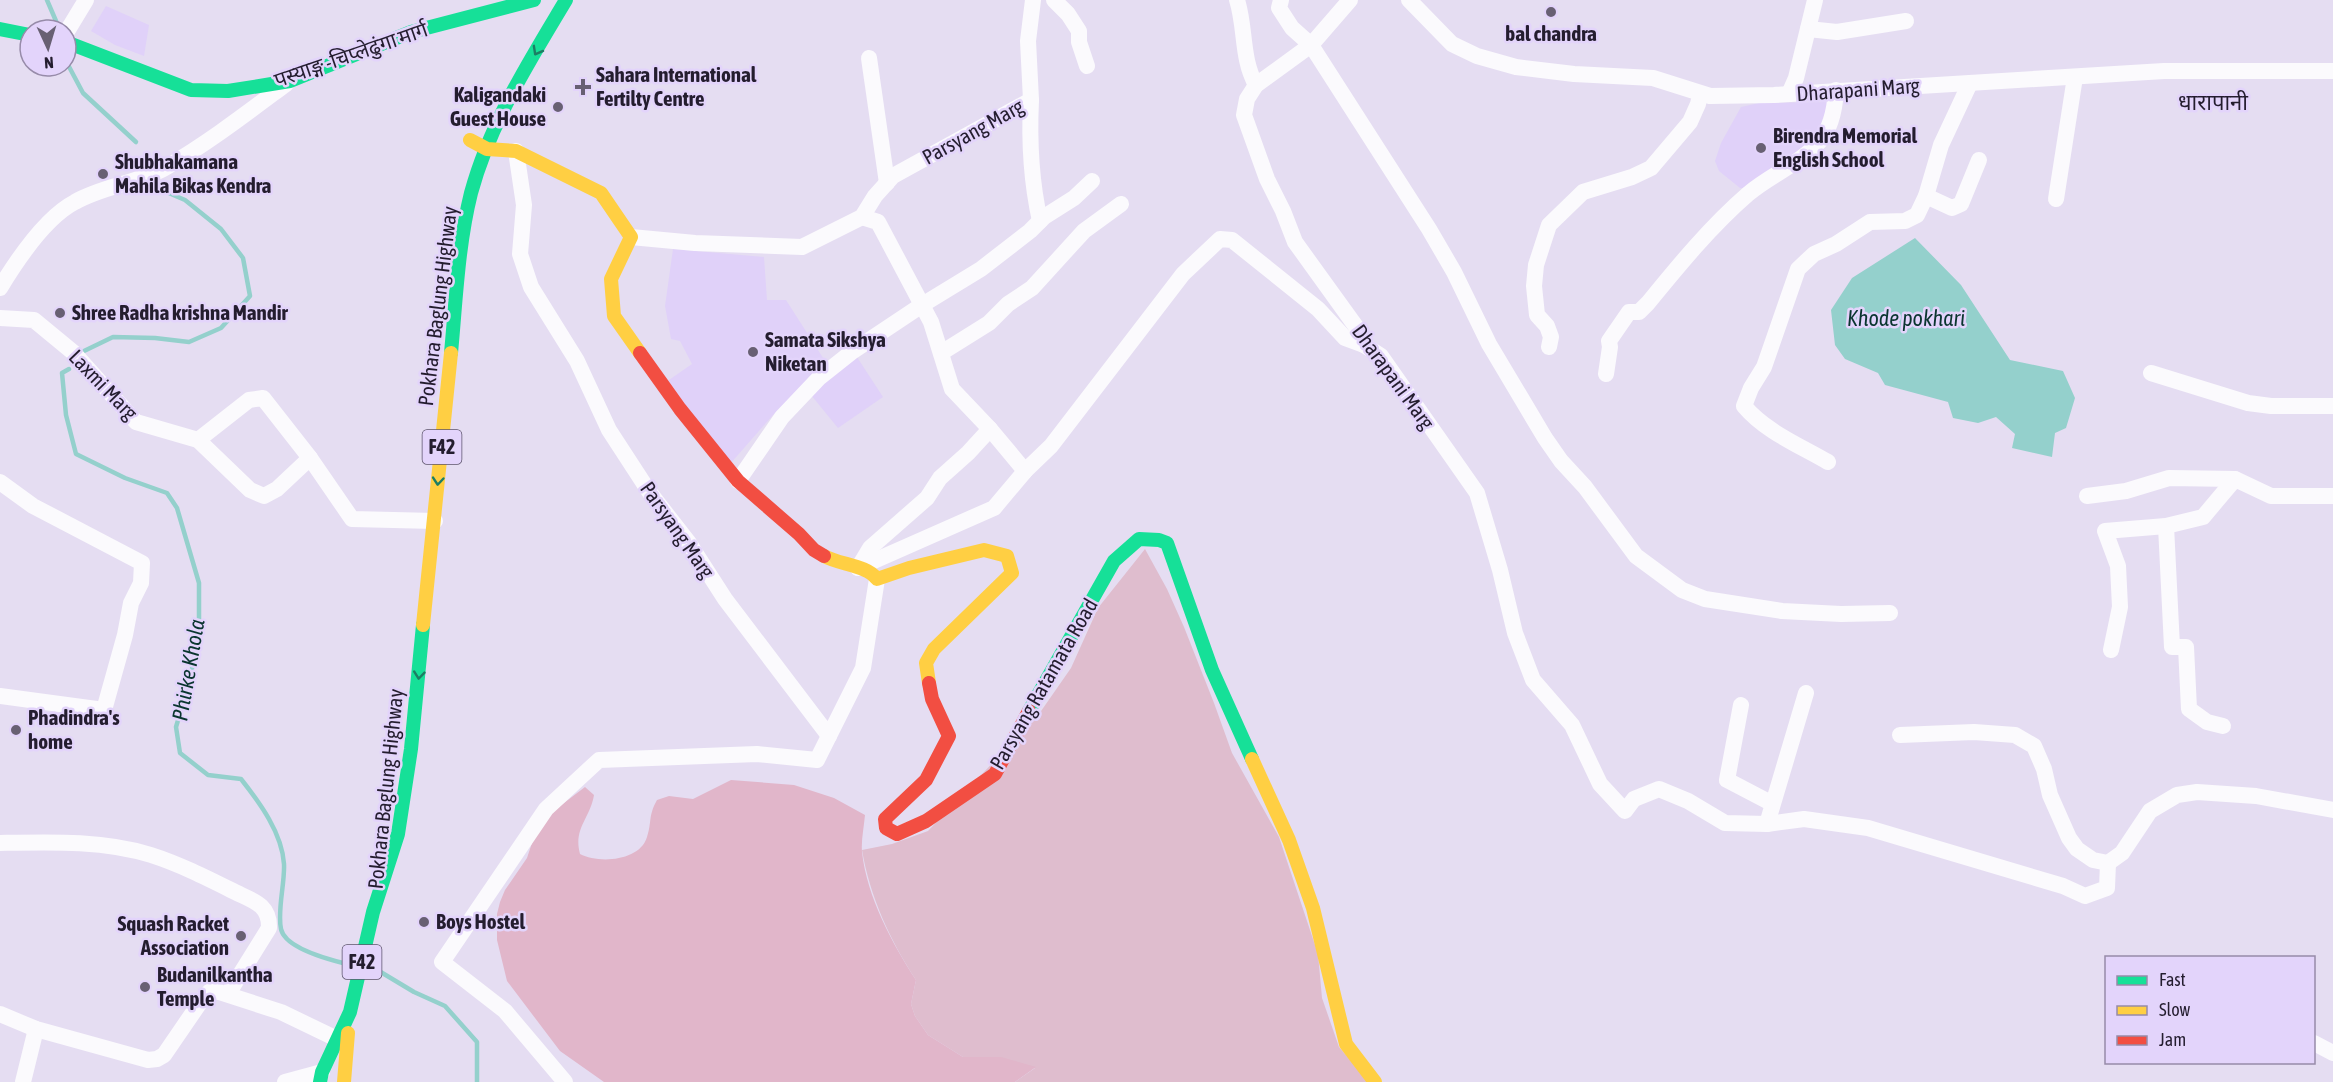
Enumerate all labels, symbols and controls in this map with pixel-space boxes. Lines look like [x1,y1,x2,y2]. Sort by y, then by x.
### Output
marker: bal chandra [1544,5,1558,19]
street label: पस्याङ्ग -चिप्लेढुंगा मार्ग [271,16,432,93]
north arrow [18,18,78,78]
place label: bal chandra [1505,21,1597,45]
one-way arrow [533,45,544,55]
text: N [44,54,54,72]
place label: Sahara International Fertilty Centre [596,62,757,110]
street label: Dharapani Marg [1796,73,1920,105]
marker: Sahara International Fertilty Centre [574,78,592,96]
place label: Kaligandaki Guest House [450,82,546,130]
district label: धारापानी [2178,89,2248,115]
street label: Parsyang Marg [918,93,1027,169]
marker: Kaligandaki Guest House [551,100,565,114]
place label: Birendra Memorial English School [1773,123,1917,171]
marker: Birendra Memorial English School [1754,141,1768,155]
place label: Shubhakamana Mahila Bikas Kendra [115,149,271,197]
marker: Shubhakamana Mahila Bikas Kendra [96,167,110,181]
street label: Pokhara Baglung Highway [413,204,461,407]
place label: Shree Radha krishna Mandir [72,300,289,324]
water label: Khode pokhari [1847,305,1965,331]
marker: Shree Radha krishna Mandir [53,306,67,320]
street label: Dharapani Marg [1348,319,1440,433]
place label: Samata Sikshya Niketan [765,327,886,375]
street label: Laxmi Marg [65,344,143,424]
marker: Samata Sikshya Niketan [746,345,760,359]
road number: F42 [422,430,462,464]
one-way arrow [432,477,445,486]
street label: Parsyang Marg [636,477,720,582]
street label: Parsyang Ratamata Road [984,594,1102,773]
water label: Phirke Khola [166,617,210,723]
one-way arrow [413,671,425,680]
street label: Pokhara Baglung Highway [363,687,407,890]
place label: Phadindra's home [28,705,120,753]
marker: Phadindra's home [9,723,23,737]
place label: Boys Hostel [436,909,525,933]
place label: Squash Racket Association [117,911,229,959]
marker: Boys Hostel [417,915,431,929]
marker: Squash Racket Association [234,929,248,943]
road number: F42 [342,945,382,979]
legend [2105,956,2315,1064]
place label: Budanilkantha Temple [157,962,273,1010]
text: Fast [2159,969,2186,990]
marker: Budanilkantha Temple [138,980,152,994]
text: Slow [2159,999,2190,1020]
text: Jam [2159,1029,2186,1050]

